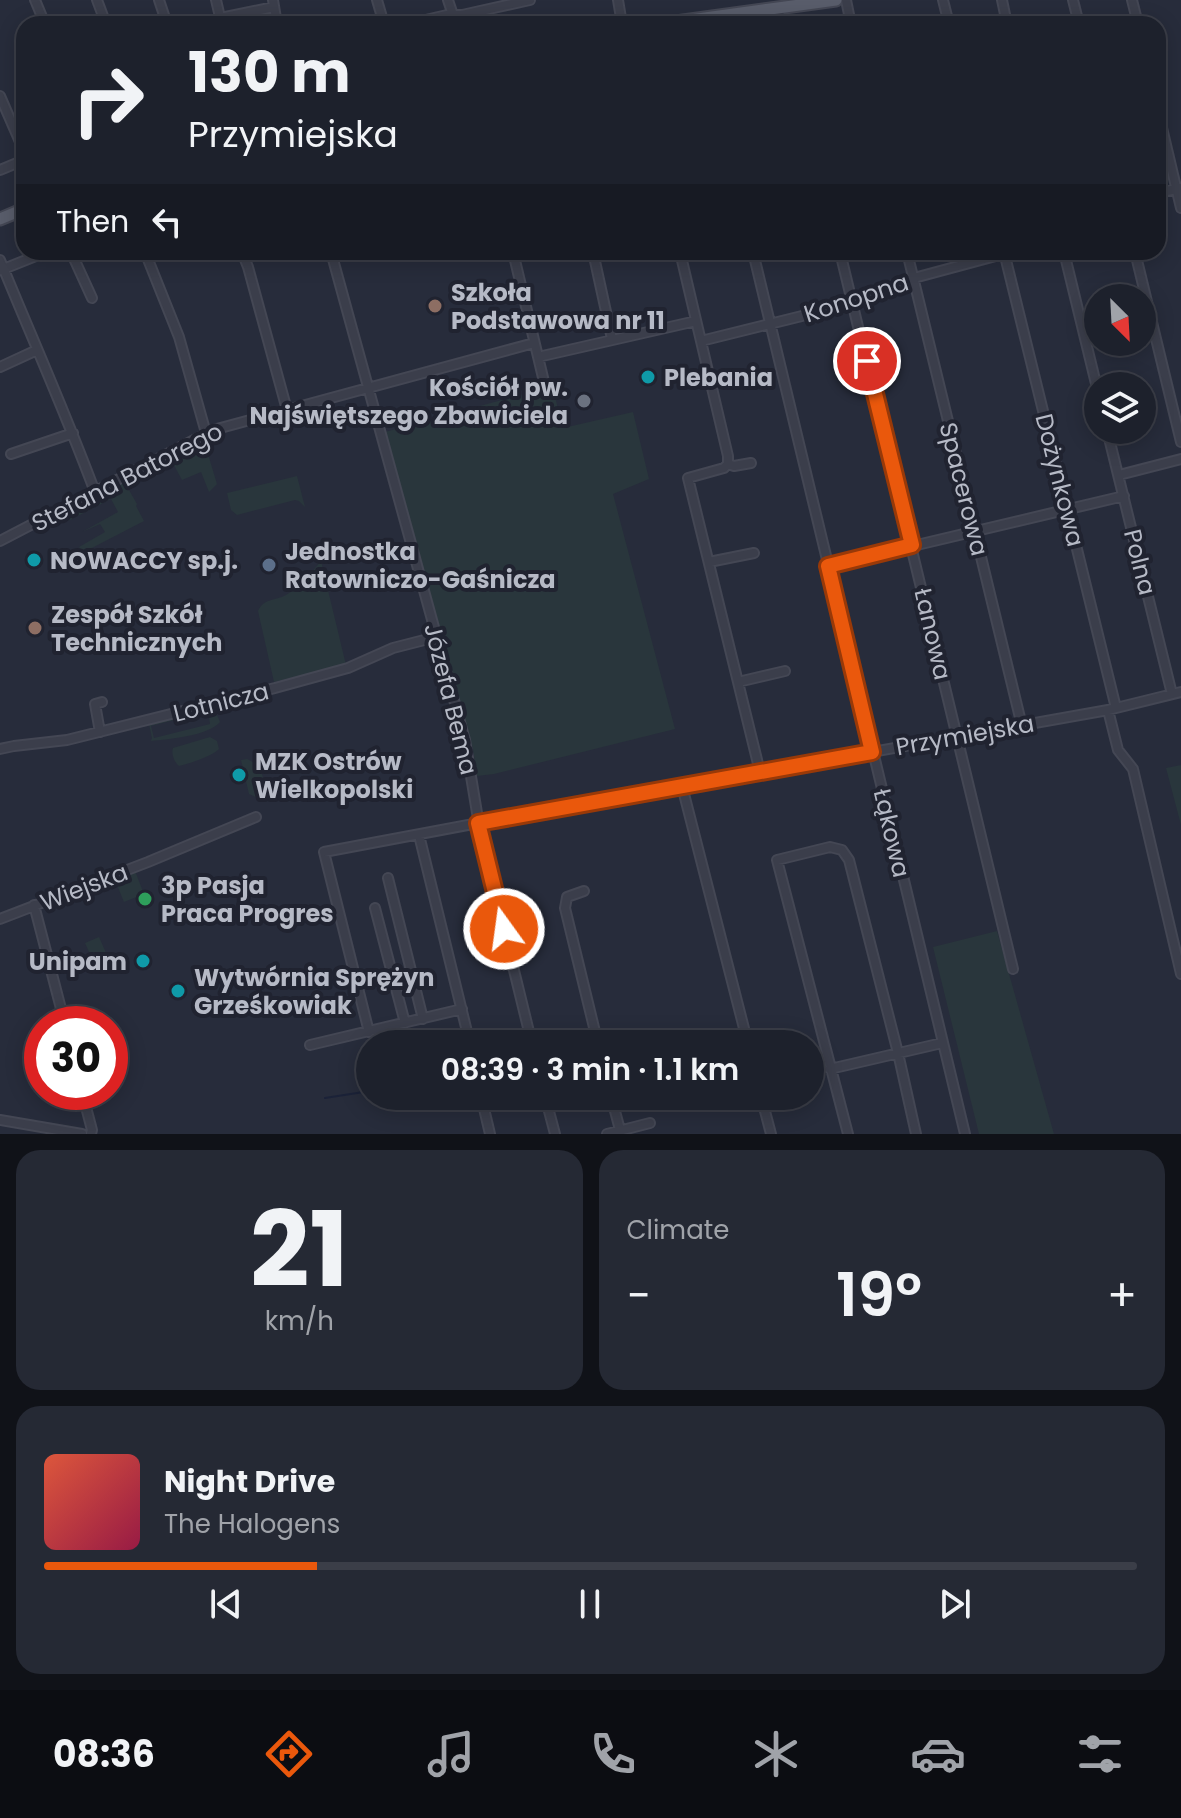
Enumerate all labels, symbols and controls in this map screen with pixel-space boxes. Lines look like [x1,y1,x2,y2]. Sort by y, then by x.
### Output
text: 130 m [188,33,351,112]
icon: right [56,48,160,152]
text: Przymiejska [188,109,398,160]
text: Then [56,200,129,243]
icon: left [145,200,189,244]
street label: Konopna [799,266,913,330]
place label: Szkoła Podstawowa nr 11 [451,276,665,337]
north arrow [1084,284,1156,356]
map controls [1084,284,1156,444]
marker: Szkoła Podstawowa nr 11 [426,297,444,315]
pin [833,327,901,395]
icon: arrive [845,339,889,383]
place label: Plebania [664,361,773,394]
marker: Plebania [639,368,657,386]
place label: Kościół pw. Najświętszego Zbawiciela [250,371,568,432]
button: layers [1084,372,1156,444]
marker: Kościół pw. Najświętszego Zbawiciela [575,392,593,410]
street label: Dożynkowa [1028,410,1092,550]
street label: Stefana Batorego [26,415,228,539]
street label: Spacerowa [932,419,996,559]
street label: Polna [1116,526,1164,598]
place label: Jednostka Ratowniczo-Gaśnicza [285,535,556,596]
place label: NOWACCY sp.j. [50,544,238,577]
marker: NOWACCY sp.j. [25,551,43,569]
marker: Jednostka Ratowniczo-Gaśnicza [260,556,278,574]
street label: Łanowa [906,585,960,683]
place label: Zespół Szkół Technicznych [51,598,222,659]
marker: Zespół Szkół Technicznych [26,619,44,637]
street label: Józefa Bema [416,620,486,778]
street label: Lotnicza [170,674,272,730]
street label: Przymiejska [893,707,1037,763]
place label: MZK Ostrów Wielkopolski [255,745,413,806]
marker: MZK Ostrów Wielkopolski [230,766,248,784]
street label: Łąkowa [866,785,918,881]
street label: Wiejska [35,855,133,919]
place label: 3p Pasja Praca Progres [161,869,334,930]
position arrow [462,887,546,971]
marker: 3p Pasja Praca Progres [136,890,154,908]
place label: Unipam [29,945,127,978]
marker: Unipam [134,952,152,970]
place label: Wytwórnia Sprężyn Grześkowiak [194,961,435,1022]
marker: Wytwórnia Sprężyn Grześkowiak [169,982,187,1000]
speed limit sign: 30 [24,1006,128,1110]
text: 08:39 · 3 min · 1.1 km [441,1048,739,1091]
text: 21 [250,1177,349,1322]
text: Climate [627,1212,729,1248]
text: 19° [836,1253,922,1337]
text: − [627,1265,651,1326]
text: + [1107,1265,1137,1326]
text: km/h [265,1303,334,1339]
text: Night Drive [164,1460,335,1503]
text: The Halogens [164,1506,340,1542]
icon: previous [204,1582,248,1626]
icon: pause [568,1582,612,1626]
icon: next [933,1582,977,1626]
icon: directions [261,1726,317,1782]
icon: music [423,1726,479,1782]
icon: phone [585,1726,641,1782]
icon: climate [748,1726,804,1782]
icon: car [910,1726,966,1782]
icon: filters [1072,1726,1128,1782]
text: 08:36 [53,1729,155,1780]

